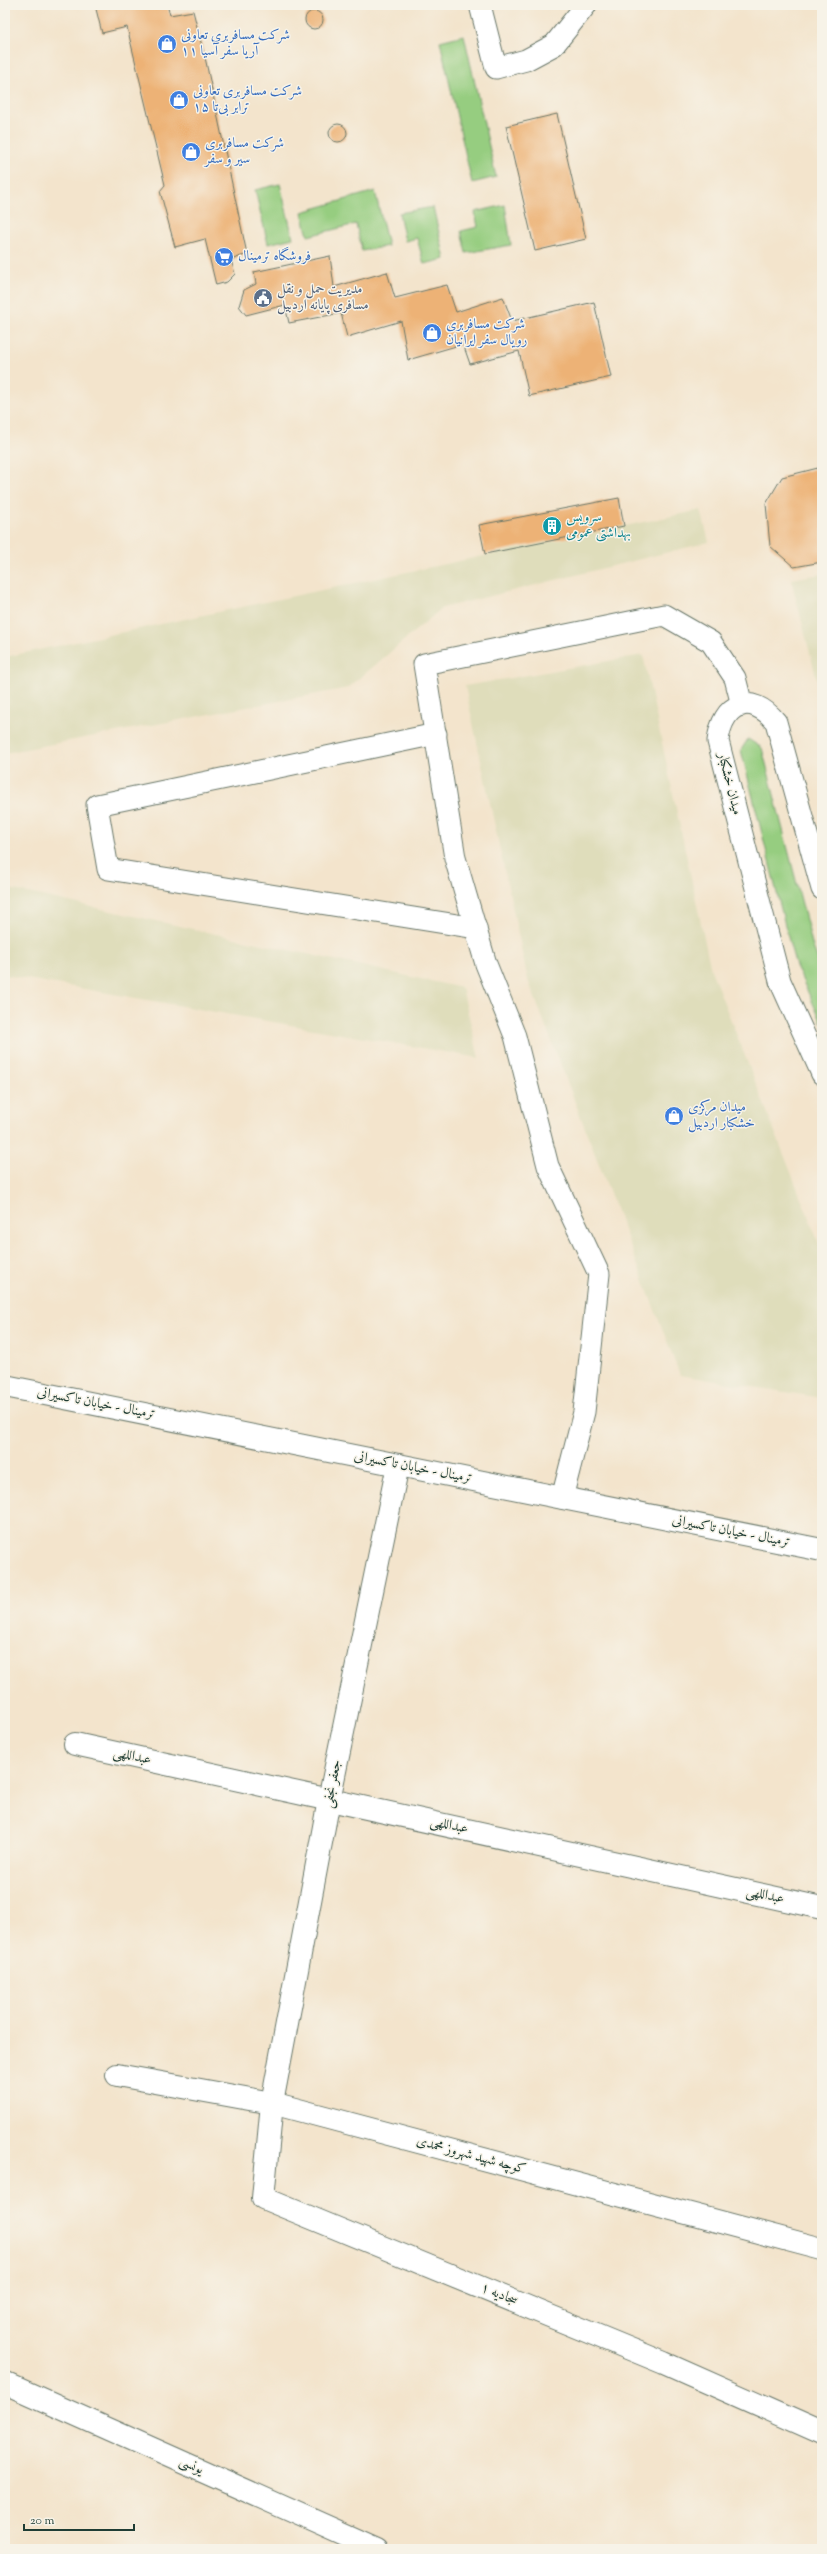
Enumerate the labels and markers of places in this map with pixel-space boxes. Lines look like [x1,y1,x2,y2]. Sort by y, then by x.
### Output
place label: شرکت مسافربری تعاونی ۱۱ آریا سفر آسیا [181,26,290,62]
shop icon: شرکت مسافربری تعاونی ۱۱ آریا سفر آسیا [156,33,178,55]
place label: شرکت مسافربری تعاونی ۱۵ ترابر بی‌تا [193,82,302,118]
shop icon: شرکت مسافربری تعاونی ۱۵ ترابر بی‌تا [168,89,190,111]
place label: شرکت مسافربری سیر و سفر [203,134,284,170]
shop icon: شرکت مسافربری سیر و سفر [180,141,202,163]
supermarket icon: فروشگاه ترمینال [213,246,235,268]
place label: فروشگاه ترمینال [238,246,311,267]
place label: مدیریت حمل و نقل مسافری پایانه اردبیل [277,280,369,316]
public building icon: مدیریت حمل و نقل مسافری پایانه اردبیل [252,287,274,309]
place label: شرکت مسافربری رویال سفر ایرانیان [446,315,527,351]
shop icon: شرکت مسافربری رویال سفر ایرانیان [421,322,443,344]
place label: سرویس بهداشتی عمومی [566,508,631,544]
building icon: سرویس بهداشتی عمومی [541,515,563,537]
place label: میدان مرکزی خشکبار اردبیل [688,1098,755,1134]
shop icon: میدان مرکزی خشکبار اردبیل [663,1105,685,1127]

